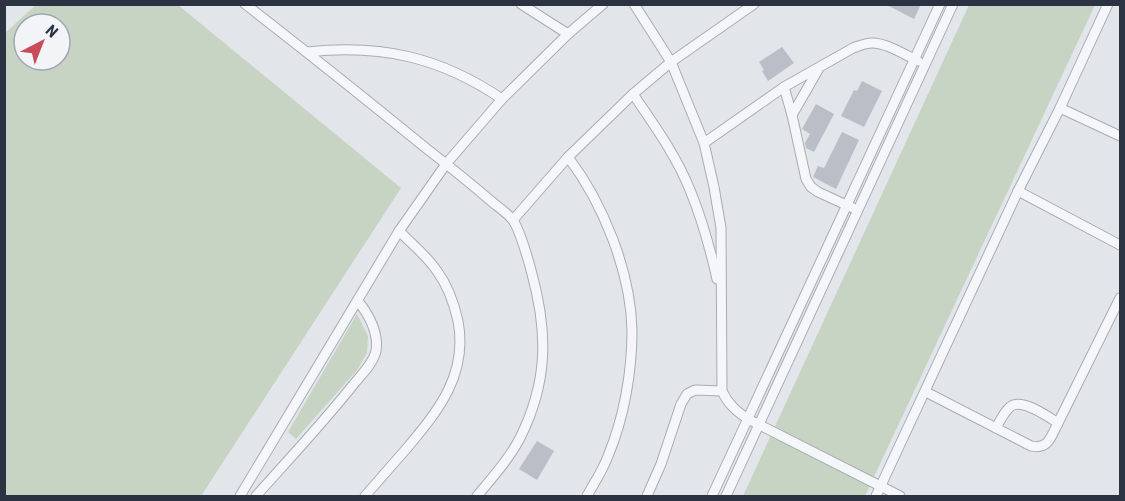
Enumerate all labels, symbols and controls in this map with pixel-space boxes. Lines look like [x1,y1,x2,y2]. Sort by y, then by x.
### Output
north arrow [12,12,72,72]
text: N [42,21,62,42]

